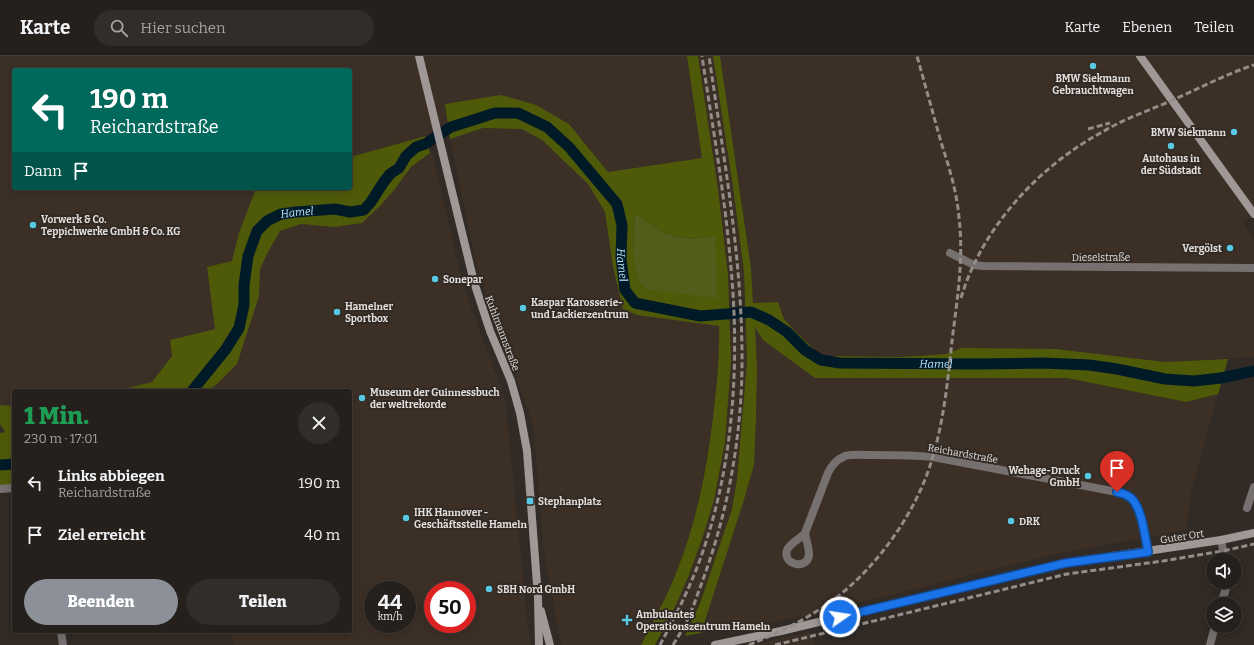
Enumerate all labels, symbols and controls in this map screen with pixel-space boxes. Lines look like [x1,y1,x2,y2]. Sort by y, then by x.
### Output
search box [94,10,374,46]
text: Karte [20,16,70,39]
icon: search [108,17,130,39]
text: Hier suchen [140,19,226,37]
text: Karte [1065,19,1100,36]
text: Ebenen [1122,19,1172,36]
text: Teilen [1194,19,1234,36]
marker: BMW Siekmann Gebrauchtwagen [1088,61,1098,71]
place label: BMW Siekmann Gebrauchtwagen [1052,73,1134,97]
text: 190 m [90,82,168,115]
icon: left [24,84,76,136]
text: Reichardstraße [90,116,219,138]
place label: BMW Siekmann [1151,127,1227,139]
marker: BMW Siekmann [1229,127,1239,137]
marker: Autohaus in der Südstadt [1166,141,1176,151]
place label: Autohaus in der Südstadt [1141,153,1201,177]
icon: arrive [70,160,92,182]
text: Dann [24,162,62,180]
water label: Hamel [280,205,314,221]
place label: Vorwerk & Co. Teppichwerke GmbH & Co. KG [41,214,180,238]
marker: Vorwerk & Co. Teppichwerke GmbH & Co. KG [28,220,38,230]
place label: Vergölst [1182,243,1222,255]
marker: Vergölst [1225,243,1235,253]
water label: Hamel [614,248,630,282]
street label: Dieselstraße [1072,252,1130,264]
marker: Sonepar [430,274,440,284]
place label: Sonepar [443,274,483,286]
street label: Kuhlmannstraße [482,294,522,373]
place label: Kaspar Karosserie- und Lackierzentrum [531,297,629,321]
place label: Hamelner Sportbox [345,301,393,325]
marker: Kaspar Karosserie- und Lackierzentrum [518,303,528,313]
marker: Hamelner Sportbox [332,307,342,317]
water label: Hamel [919,358,953,371]
place label: Museum der Guinnessbuch der weltrekorde [370,387,500,411]
marker: Museum der Guinnessbuch der weltrekorde [357,393,367,403]
text: 1 Min. [24,402,89,430]
button: close [298,402,340,444]
text: 230 m · 17:01 [24,431,98,446]
street label: Reichardstraße [927,442,999,466]
pin [1100,451,1134,492]
icon: arrive [1106,457,1128,479]
place label: Wehage-Druck GmbH [1008,465,1080,489]
text: Links abbiegen [58,467,165,485]
marker: Wehage-Druck GmbH [1083,471,1093,481]
icon: left [24,472,46,494]
text: 190 m [298,474,340,492]
text: Reichardstraße [58,485,151,500]
marker: Stephanplatz [525,496,535,506]
place label: Stephanplatz [538,496,601,508]
place label: IHK Hannover - Geschäftsstelle Hameln [414,507,527,531]
marker: IHK Hannover - Geschäftsstelle Hameln [401,513,411,523]
marker: DRK [1006,516,1016,526]
place label: DRK [1019,516,1041,528]
icon: arrive [24,524,46,546]
text: Ziel erreicht [58,526,146,544]
text: 40 m [304,526,340,544]
street label: Guter Ort [1159,528,1205,546]
map controls [1206,553,1242,633]
button: sound [1206,553,1242,589]
button: Beenden [24,579,178,625]
button: Teilen [186,579,340,625]
speed limit sign: 50 [424,581,476,633]
marker: SBH Nord GmbH [484,584,494,594]
place label: SBH Nord GmbH [497,584,575,596]
text: 44 [378,590,402,614]
position arrow [819,596,861,638]
button: layers [1206,597,1242,633]
place label: Ambulantes Operationszentrum Hameln [636,609,771,633]
text: km/h [378,611,402,623]
marker: Ambulantes Operationszentrum Hameln [621,614,633,626]

